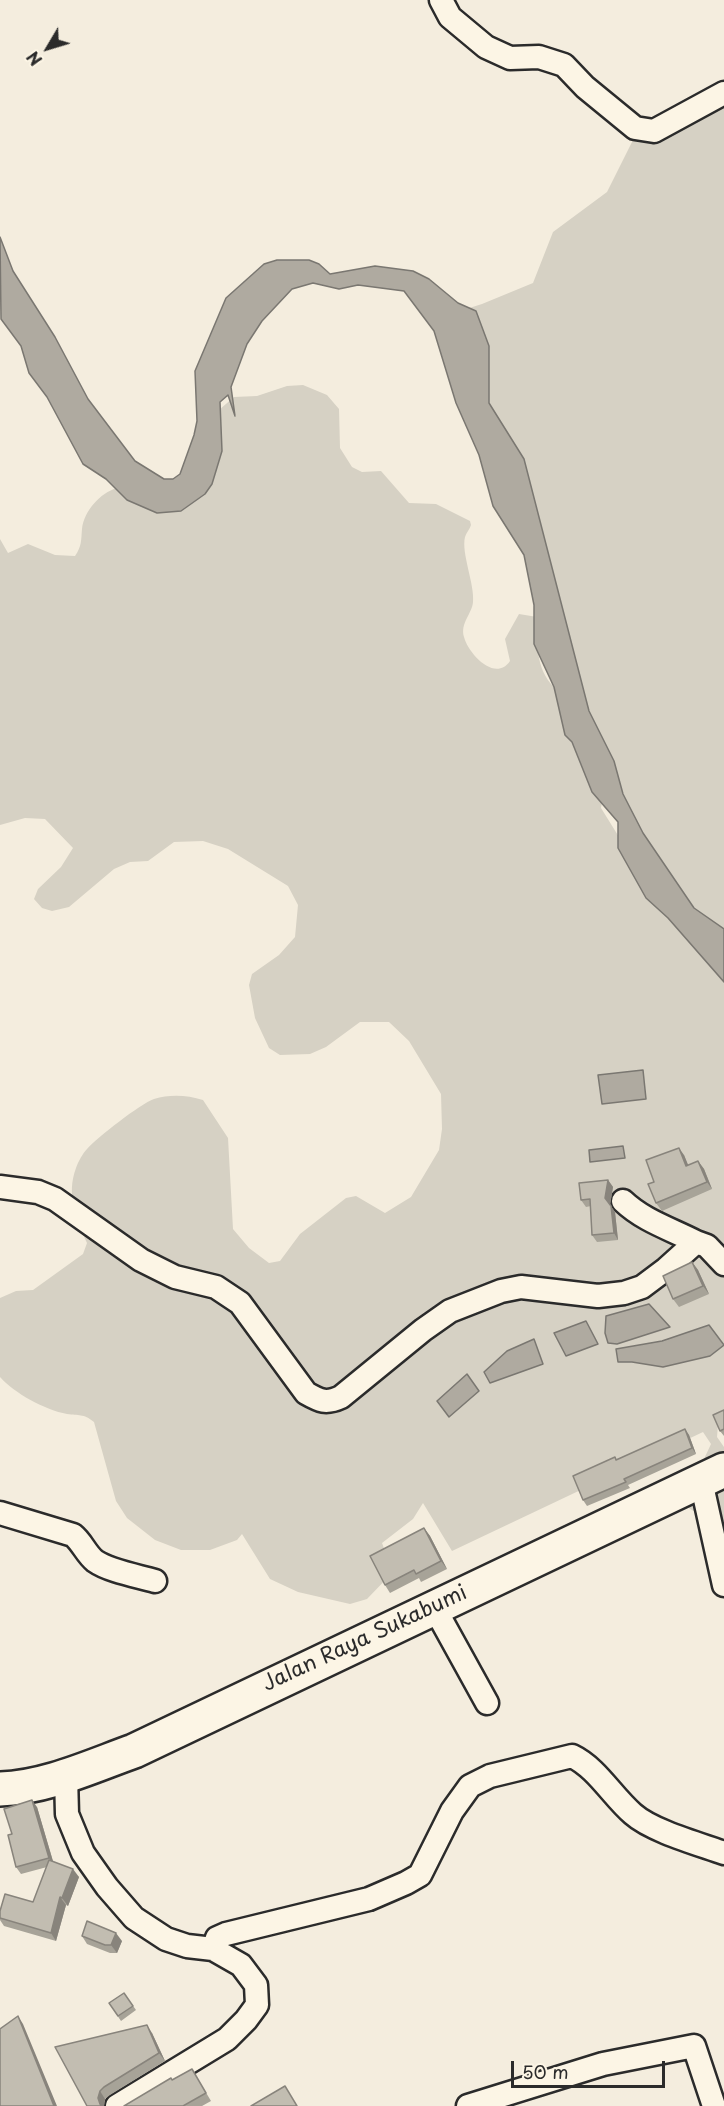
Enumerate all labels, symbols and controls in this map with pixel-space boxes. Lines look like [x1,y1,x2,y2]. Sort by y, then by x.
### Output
north arrow [18,18,78,78]
text: N [20,47,47,71]
street label: Jalan Raya Sukabumi [259,1581,471,1697]
scale bar [514,2049,668,2087]
text: 50 m [522,2058,569,2085]

